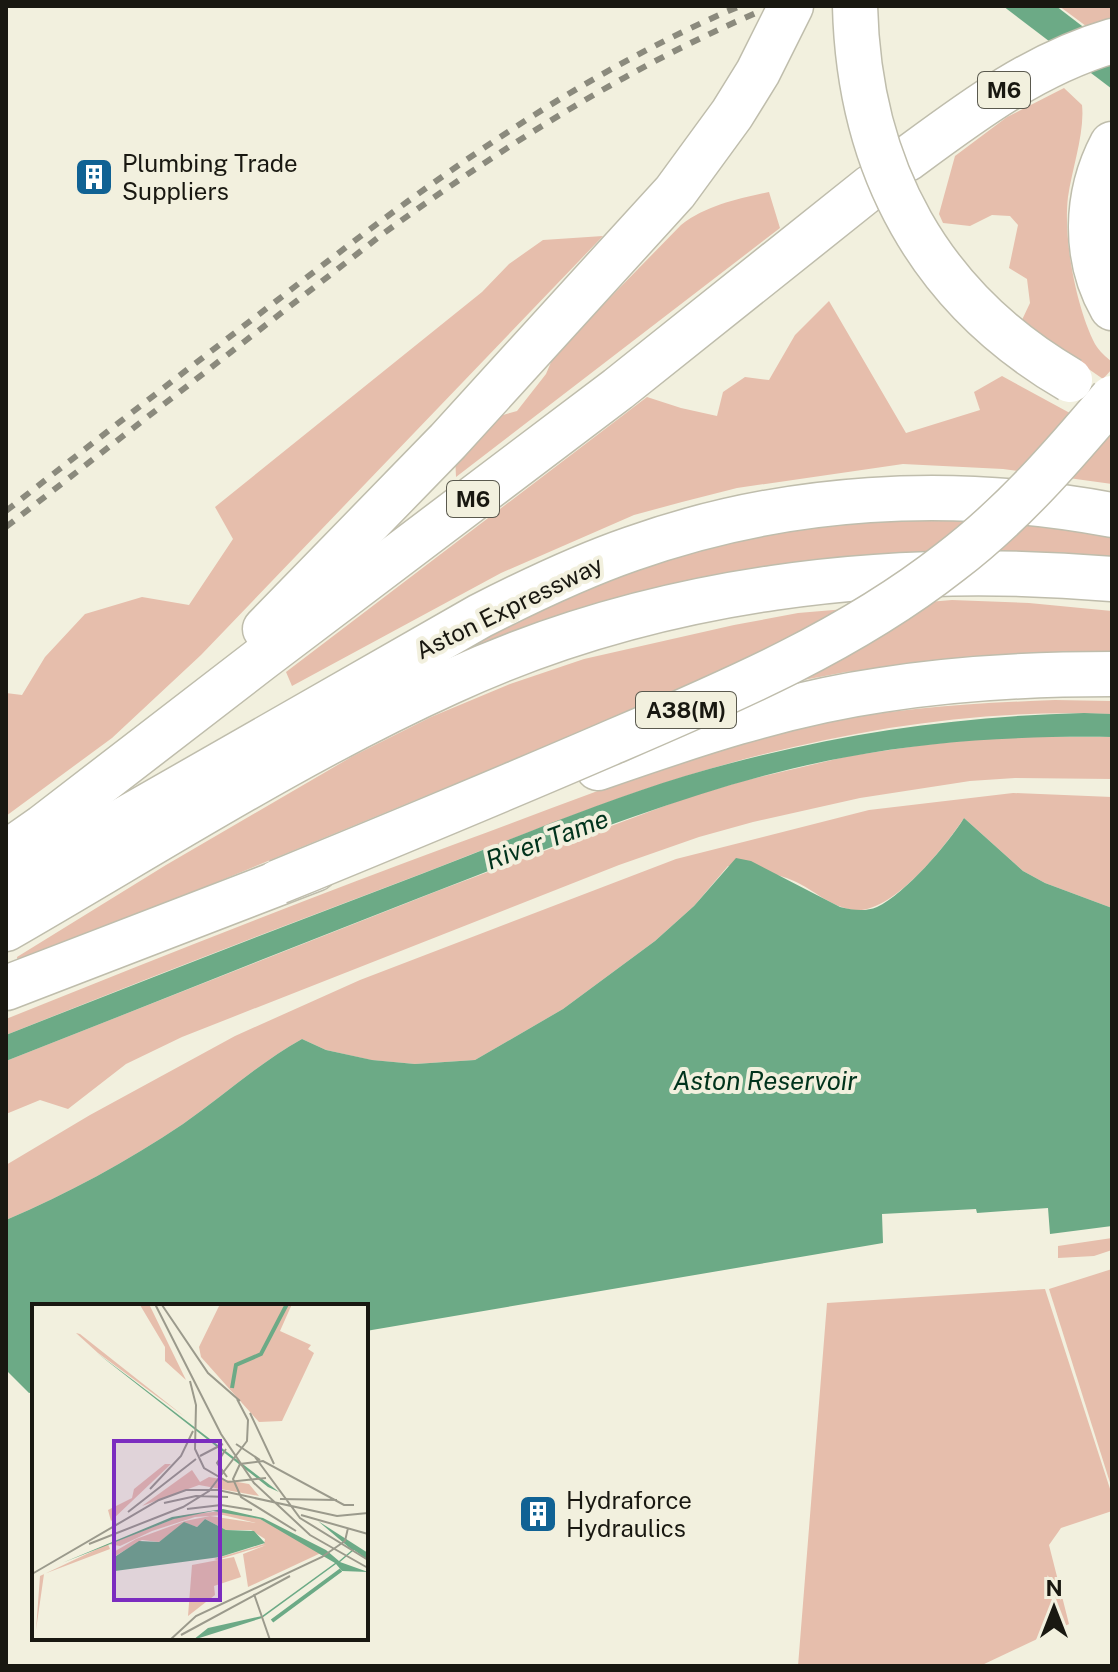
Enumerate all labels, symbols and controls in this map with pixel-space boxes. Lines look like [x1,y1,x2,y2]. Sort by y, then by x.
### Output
road number: M6 [978,72,1030,108]
place label: Plumbing Trade Suppliers [122,149,298,205]
building icon: Plumbing Trade Suppliers [73,156,115,198]
road number: M6 [447,481,499,517]
street label: Aston Expressway [411,550,607,664]
road number: A38(M) [636,692,736,728]
water label: River Tame [481,802,613,876]
water label: Aston Reservoir [673,1065,857,1096]
inset map [32,1304,368,1640]
place label: Hydraforce Hydraulics [566,1486,692,1542]
building icon: Hydraforce Hydraulics [517,1493,559,1535]
north arrow [1014,1568,1094,1648]
text: N [1045,1575,1063,1601]

